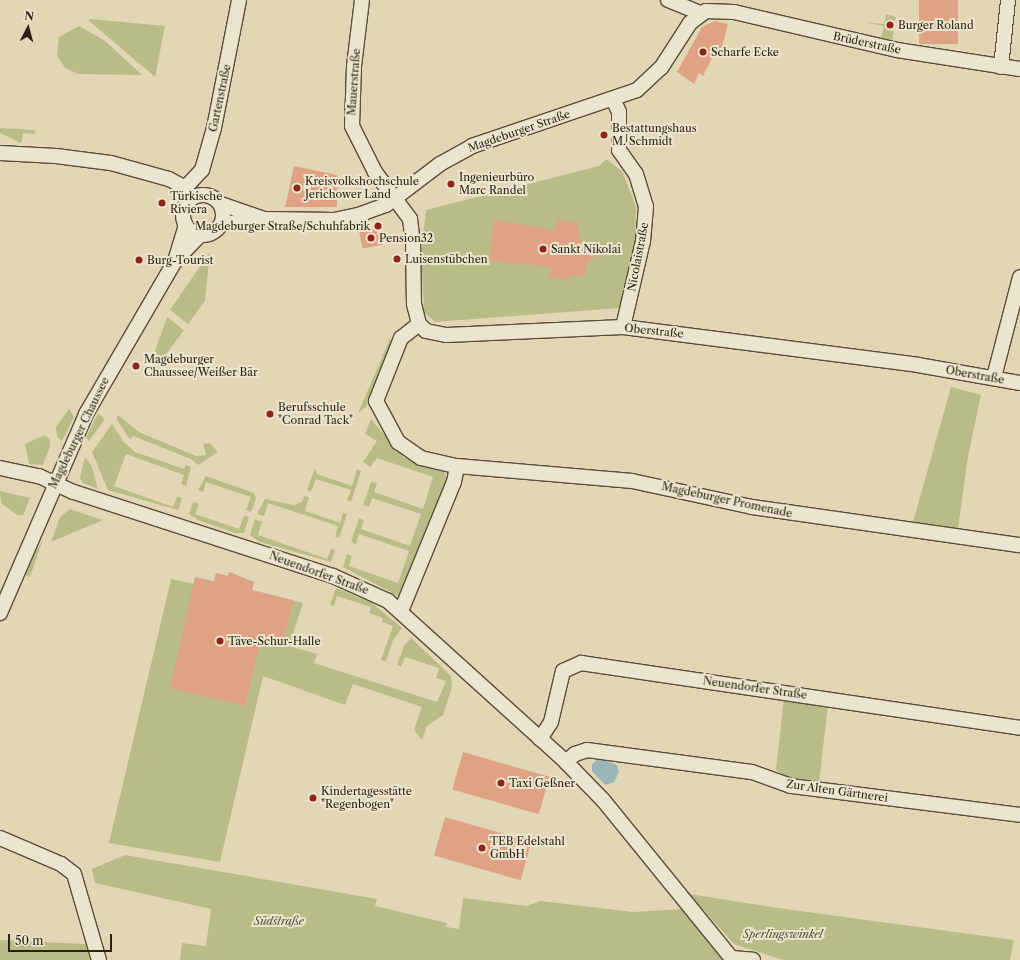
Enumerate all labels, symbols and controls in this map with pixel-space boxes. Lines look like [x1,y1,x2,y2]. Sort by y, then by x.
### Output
north arrow [8,8,48,48]
text: N [24,9,35,24]
place label: Burger Roland [898,18,974,32]
marker: Burger Roland [885,20,895,30]
street label: Brüderstraße [832,29,902,57]
place label: Scharfe Ecke [711,45,779,59]
marker: Scharfe Ecke [698,47,708,57]
street label: Mauerstraße [345,48,363,116]
street label: Gartenstraße [206,63,234,133]
street label: Magdeburger Straße [466,107,572,155]
place label: Bestattungshaus M. Schmidt [612,122,697,148]
marker: Bestattungshaus M. Schmidt [599,130,609,140]
place label: Ingenieurbüro Marc Randel [459,171,534,197]
place label: Kreisvolkshochschule Jerichower Land [305,175,419,201]
marker: Ingenieurbüro Marc Randel [446,179,456,189]
marker: Kreisvolkshochschule Jerichower Land [292,183,302,193]
place label: Türkische Riviera [170,190,222,216]
marker: Türkische Riviera [157,198,167,208]
place label: Magdeburger Straße/Schuhfabrik [195,219,370,233]
marker: Magdeburger Straße/Schuhfabrik [373,221,383,231]
street label: Nicolaistraße [625,221,651,293]
place label: Pension32 [379,231,433,245]
marker: Pension32 [366,233,376,243]
place label: Sankt Nikolai [551,242,621,256]
marker: Sankt Nikolai [538,244,548,254]
place label: Luisenstübchen [405,252,488,266]
place label: Burg-Tourist [147,253,213,267]
marker: Luisenstübchen [392,254,402,264]
marker: Burg-Tourist [134,255,144,265]
street label: Oberstraße [624,321,684,341]
place label: Magdeburger Chaussee/Weißer Bär [144,353,258,379]
marker: Magdeburger Chaussee/Weißer Bär [131,361,141,371]
street label: Oberstraße [945,363,1005,387]
street label: Magdeburger Chaussee [46,375,112,491]
place label: Berufsschule "Conrad Tack" [278,401,353,427]
marker: Berufsschule "Conrad Tack" [265,409,275,419]
street label: Magdeburger Promenade [660,480,794,520]
street label: Neuendorfer Straße [267,549,371,597]
place label: Täve-Schur-Halle [228,634,321,648]
marker: Täve-Schur-Halle [215,636,225,646]
street label: Neuendorfer Straße [702,674,808,702]
place label: Taxi Geßner [509,776,575,790]
street label: Zur Alten Gärtnerei [785,777,889,805]
marker: Taxi Geßner [496,778,506,788]
place label: Kindertagesstätte "Regenbogen" [321,785,412,811]
marker: Kindertagesstätte "Regenbogen" [308,793,318,803]
place label: TEB Edelstahl GmbH [490,835,565,861]
marker: TEB Edelstahl GmbH [477,843,487,853]
park label: Südstraße [254,914,304,928]
scale bar [10,926,114,952]
park label: Sperlingswinkel [743,927,823,941]
text: 50 m [15,933,44,948]

